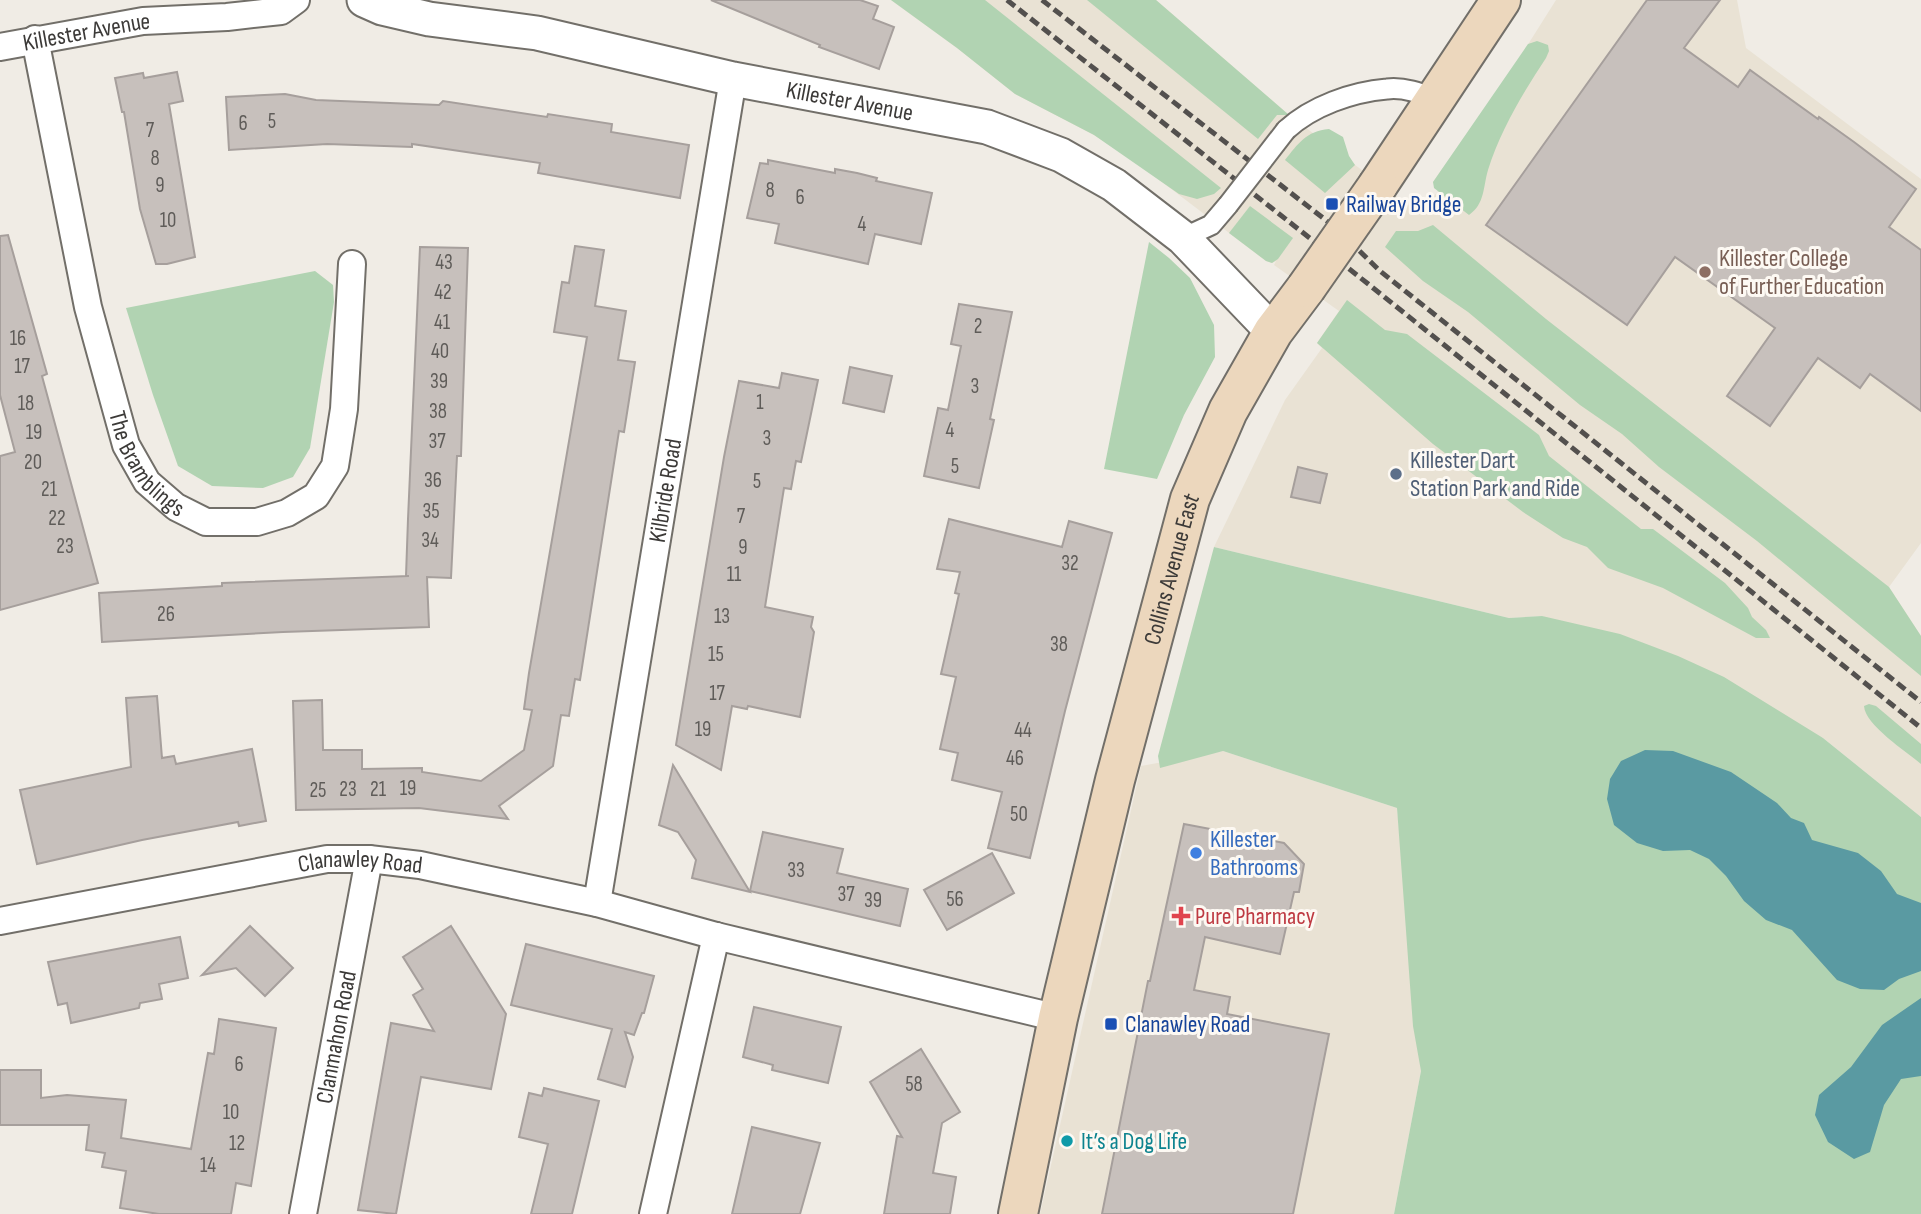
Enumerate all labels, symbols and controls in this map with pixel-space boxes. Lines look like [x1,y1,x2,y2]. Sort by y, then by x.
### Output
street label: Killester Avenue [21,7,151,58]
street label: Killester Avenue [784,75,916,128]
house number: 5 [268,109,276,134]
house number: 6 [238,111,248,136]
house number: 7 [146,118,155,143]
house number: 8 [150,146,160,171]
house number: 9 [155,173,165,198]
house number: 8 [765,178,775,203]
house number: 6 [795,185,805,210]
place label: Railway Bridge [1346,190,1461,219]
marker: Railway Bridge [1324,196,1340,212]
house number: 10 [160,208,176,233]
house number: 4 [858,212,867,237]
place label: Killester College of Further Education [1719,244,1884,301]
house number: 43 [435,250,453,275]
marker: Killester College of Further Education [1697,264,1713,280]
house number: 42 [434,280,452,305]
house number: 41 [434,310,451,335]
house number: 2 [974,314,982,339]
house number: 16 [10,326,26,351]
house number: 40 [431,339,449,364]
house number: 17 [14,354,30,379]
house number: 39 [430,369,448,394]
house number: 3 [971,374,979,399]
house number: 1 [756,390,764,415]
house number: 18 [18,391,34,416]
house number: 38 [429,399,447,424]
street label: The Bramblings [102,408,189,524]
house number: 4 [946,418,955,443]
house number: 19 [26,420,42,445]
house number: 3 [763,426,771,451]
house number: 37 [428,429,446,454]
street label: Kilbride Road [643,437,688,545]
place label: Killester Dart Station Park and Ride [1410,446,1580,503]
house number: 20 [24,450,42,475]
house number: 5 [951,454,959,479]
marker: Killester Dart Station Park and Ride [1388,466,1404,482]
house number: 36 [424,468,442,493]
house number: 5 [753,469,761,494]
house number: 21 [41,477,58,502]
street label: Collins Avenue East [1138,489,1206,648]
house number: 35 [422,499,440,524]
house number: 7 [737,504,746,529]
house number: 22 [48,506,66,531]
house number: 34 [421,528,439,553]
house number: 23 [56,534,74,559]
house number: 9 [738,535,748,560]
house number: 32 [1061,551,1079,576]
house number: 11 [727,562,742,587]
house number: 26 [157,602,175,627]
house number: 13 [714,604,730,629]
house number: 38 [1050,632,1068,657]
house number: 15 [708,642,724,667]
house number: 17 [709,681,725,706]
house number: 19 [695,717,711,742]
house number: 44 [1014,718,1032,743]
house number: 46 [1006,746,1024,771]
house number: 19 [400,776,416,801]
house number: 23 [339,777,357,802]
house number: 21 [370,777,387,802]
house number: 25 [309,778,327,803]
house number: 50 [1010,802,1028,827]
place label: Killester Bathrooms [1210,825,1298,882]
street label: Clanawley Road [295,845,424,880]
marker: Killester Bathrooms [1188,845,1204,861]
house number: 33 [787,858,805,883]
house number: 37 [837,882,855,907]
house number: 56 [946,887,964,912]
house number: 39 [864,888,882,913]
place label: Pure Pharmacy [1195,902,1315,931]
marker: Pure Pharmacy [1173,908,1189,924]
street label: Clanmahon Road [310,968,363,1106]
place label: Clanawley Road [1125,1010,1250,1039]
marker: Clanawley Road [1103,1016,1119,1032]
house number: 6 [234,1052,244,1077]
house number: 58 [905,1072,923,1097]
house number: 10 [223,1100,239,1125]
place label: It’s a Dog Life [1081,1127,1187,1156]
house number: 12 [229,1131,245,1156]
marker: It’s a Dog Life [1059,1133,1075,1149]
house number: 14 [200,1153,216,1178]

